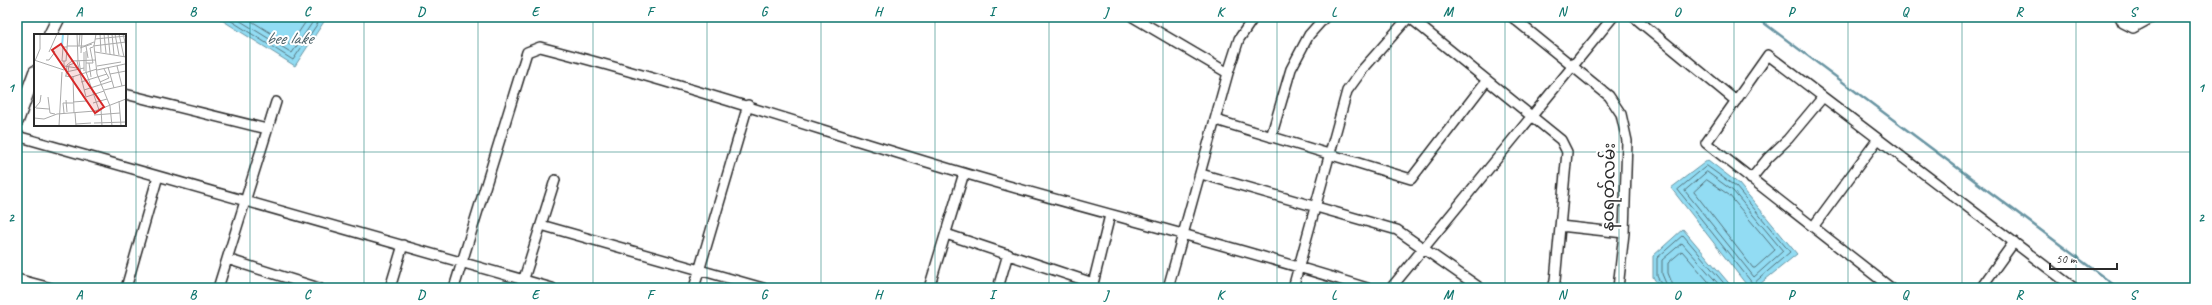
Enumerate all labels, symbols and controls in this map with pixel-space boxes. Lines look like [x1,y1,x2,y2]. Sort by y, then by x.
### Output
text: A [76,4,84,20]
text: B [190,4,198,20]
text: C [304,4,312,20]
text: D [417,4,426,20]
text: E [532,4,541,20]
text: F [647,4,656,20]
text: G [761,4,769,20]
text: H [874,4,884,20]
text: I [989,4,998,20]
text: J [1103,4,1110,20]
text: K [1217,4,1227,20]
text: L [1331,4,1338,20]
text: M [1443,4,1454,20]
text: N [1558,4,1569,20]
text: O [1674,4,1683,20]
text: P [1788,4,1797,20]
text: Q [1902,4,1910,20]
text: R [2015,4,2024,20]
text: S [2130,4,2140,20]
water label: bee lake [266,27,316,49]
inset map [34,34,126,126]
text: 1 [8,80,16,96]
text: 1 [2198,80,2206,96]
street label: နဝရတ်လမ်း [1596,143,1623,231]
text: 2 [8,210,15,226]
text: 2 [2198,210,2205,226]
scale bar [2050,245,2117,271]
text: 50 m [2056,251,2078,267]
text: A [76,287,84,303]
text: B [190,287,198,303]
text: C [304,287,312,303]
text: D [417,287,426,303]
text: E [532,287,541,303]
text: F [647,287,656,303]
text: G [761,287,769,303]
text: H [874,287,884,303]
text: I [989,287,998,303]
text: J [1103,287,1110,303]
text: K [1217,287,1227,303]
text: L [1331,287,1338,303]
text: M [1443,287,1454,303]
text: N [1558,287,1569,303]
text: O [1674,287,1683,303]
text: P [1788,287,1797,303]
text: Q [1902,287,1910,303]
text: R [2015,287,2024,303]
text: S [2130,287,2140,303]

